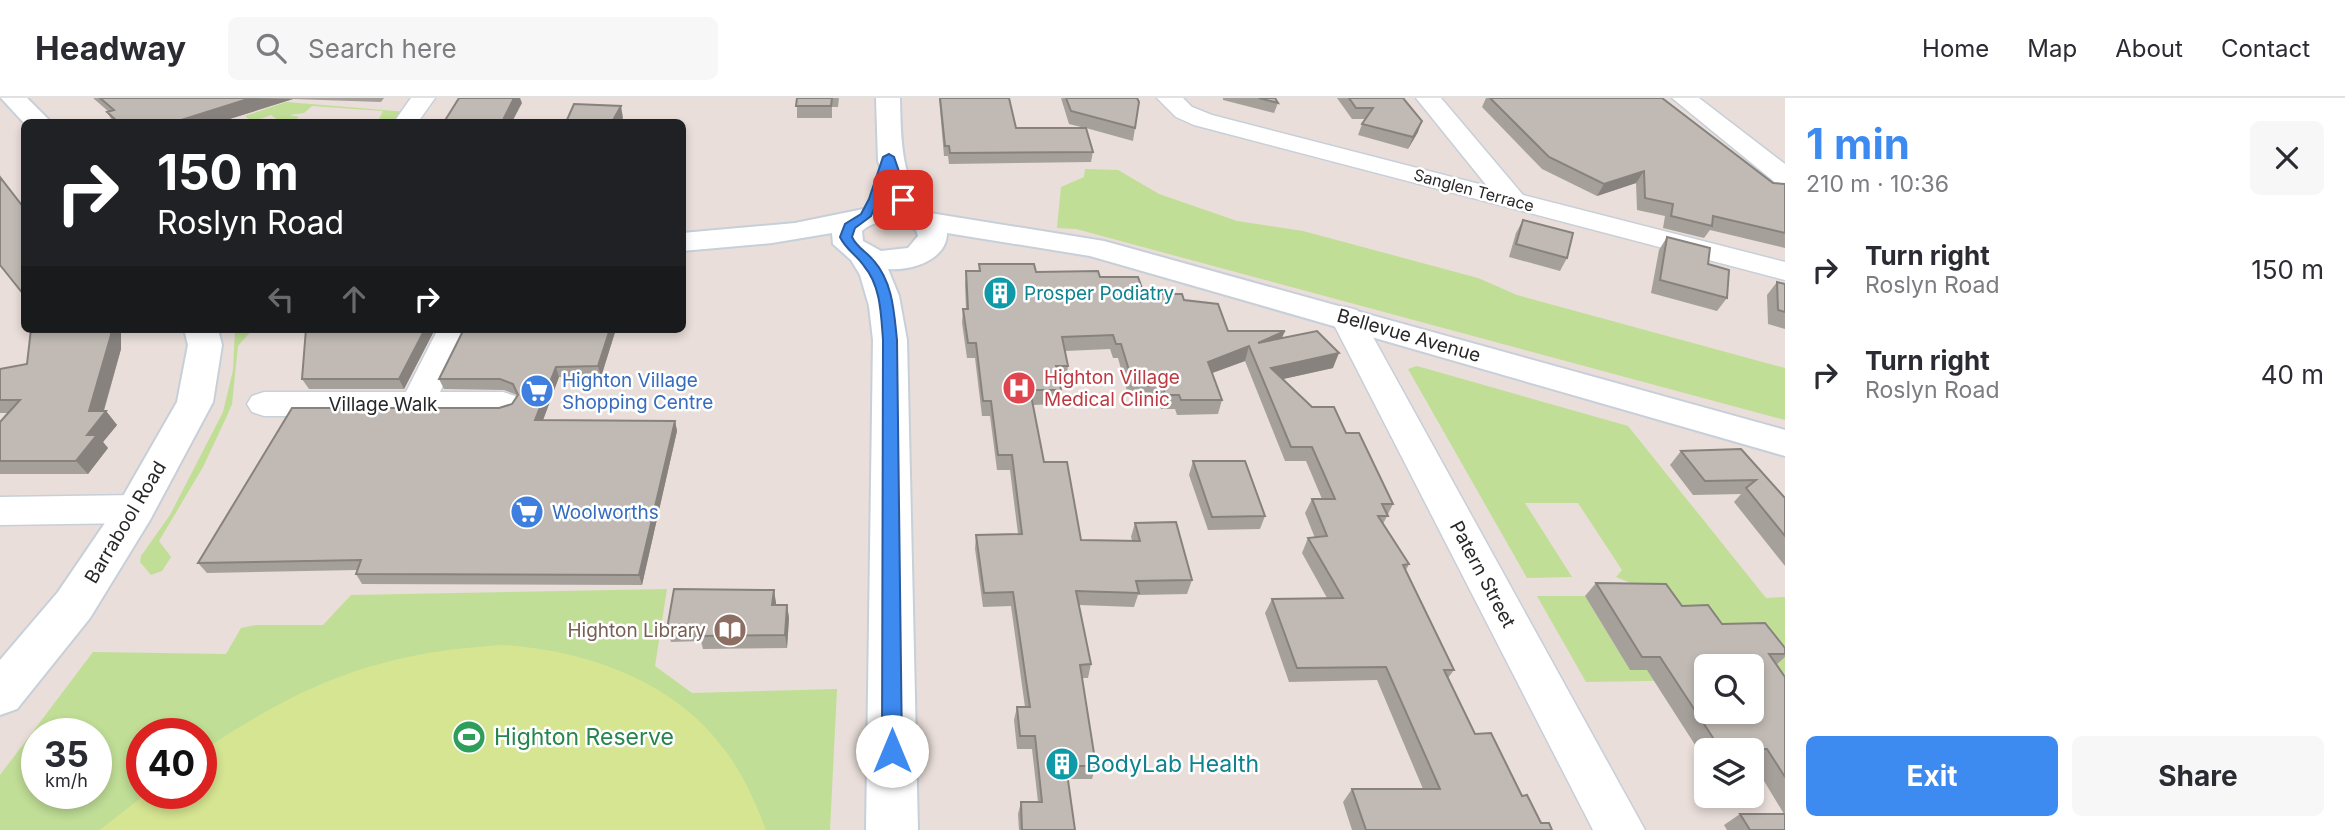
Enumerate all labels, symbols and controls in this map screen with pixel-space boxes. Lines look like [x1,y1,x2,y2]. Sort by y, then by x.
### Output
search box [228,17,718,80]
text: Headway [35,28,186,68]
icon: search [252,29,290,67]
text: Search here [308,33,457,64]
text: Home [1922,34,1989,63]
text: Map [2027,34,2077,63]
text: About [2115,34,2183,63]
text: Contact [2221,34,2310,63]
text: 1 min [1806,118,1910,169]
button: close [2250,121,2324,195]
text: 150 m [157,143,299,202]
icon: right [42,147,133,238]
street label: Sanglen Terrace [1412,164,1536,216]
pin [873,170,933,230]
text: 210 m · 10:36 [1806,170,1949,198]
icon: arrive [884,181,922,219]
text: Roslyn Road [157,203,344,242]
text: Turn right [1865,240,1990,271]
icon: right [1806,251,1844,289]
text: 150 m [2251,254,2324,285]
text: Roslyn Road [1865,271,2000,299]
building icon: Prosper Podiatry [981,274,1019,312]
icon: left [262,280,300,318]
icon: ahead [335,280,373,318]
icon: right [408,280,446,318]
place label: Prosper Podiatry [1024,282,1175,305]
street label: Bellevue Avenue [1334,304,1483,367]
text: Turn right [1865,345,1990,376]
icon: right [1806,356,1844,394]
text: 40 m [2261,359,2324,390]
place label: Highton Village Medical Clinic [1044,366,1180,411]
place label: Highton Village Shopping Centre [562,369,713,414]
hospital icon: Highton Village Medical Clinic [1000,369,1038,407]
supermarket icon: Highton Village Shopping Centre [518,372,556,410]
text: Roslyn Road [1865,376,2000,404]
street label: Village Walk [328,393,438,416]
street label: Barrabool Road [80,457,171,588]
supermarket icon: Woolworths [508,493,546,531]
place label: Woolworths [552,501,659,524]
street label: Patern Street [1445,517,1520,632]
library icon: Highton Library [711,611,749,649]
place label: Highton Library [567,619,706,642]
map controls [1694,654,1764,808]
button: search [1694,654,1764,724]
position arrow [855,714,929,788]
speed limit sign: 40 [126,718,217,809]
sports icon: Highton Reserve [450,718,488,756]
place label: Highton Reserve [494,723,674,751]
text: 35 [44,733,89,775]
button: Exit [1806,736,2058,816]
button: Share [2072,736,2324,816]
button: layers [1694,738,1764,808]
building icon: BodyLab Health [1043,745,1081,783]
place label: BodyLab Health [1086,750,1259,778]
text: km/h [45,770,88,791]

